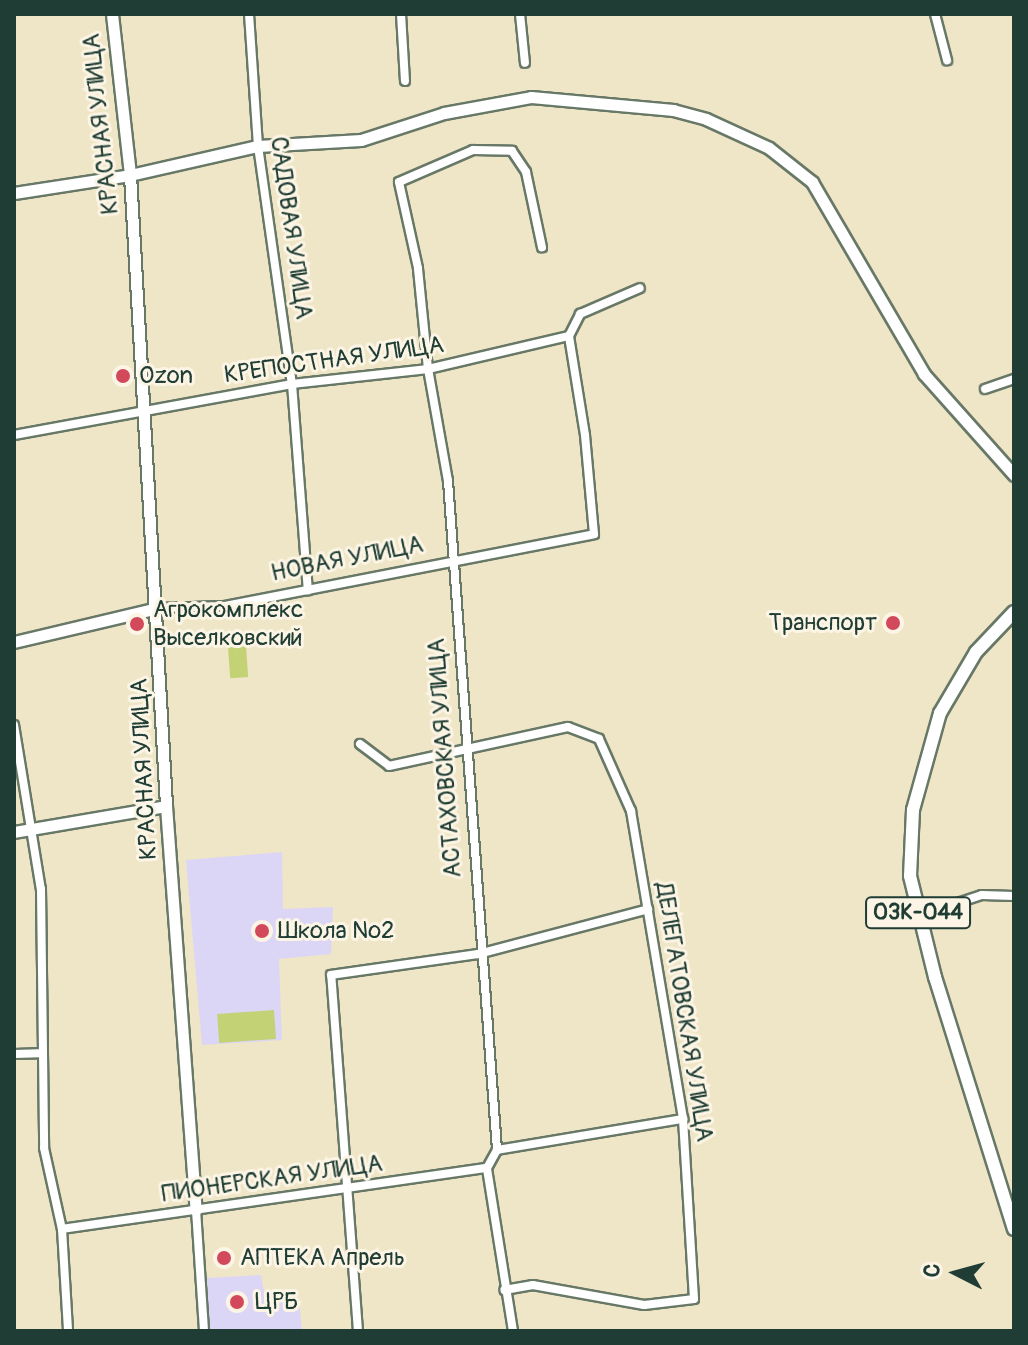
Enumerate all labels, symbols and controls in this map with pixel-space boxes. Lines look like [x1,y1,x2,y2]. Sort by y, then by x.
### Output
street label: КРАСНАЯ УЛИЦА [77,32,125,216]
street label: САДОВАЯ УЛИЦА [264,135,318,321]
street label: КРЕПОСТНАЯ УЛИЦА [222,330,446,390]
place label: Ozon [139,362,193,390]
marker: Ozon [114,367,132,385]
street label: НОВАЯ УЛИЦА [268,530,426,588]
place label: Агрокомплекс Выселковский [153,596,303,652]
place label: Транспорт [769,609,877,637]
marker: Транспорт [884,614,902,632]
marker: Агрокомплекс Выселковский [128,615,146,633]
street label: АСТАХОВСКАЯ УЛИЦА [422,637,468,879]
street label: КРАСНАЯ УЛИЦА [125,677,163,861]
street label: ДЕЛЕГАТОВСКАЯ УЛИЦА [649,880,719,1144]
road number: 03К-044 [864,895,972,931]
place label: Школа №2 [278,917,394,945]
marker: Школа №2 [253,922,271,940]
street label: ПИОНЕРСКАЯ УЛИЦА [160,1149,384,1209]
north arrow [916,1233,996,1313]
place label: АПТЕКА Апрель [240,1244,405,1272]
marker: АПТЕКА Апрель [215,1249,233,1267]
text: С [917,1262,947,1279]
place label: ЦРБ [255,1288,298,1316]
marker: ЦРБ [226,1291,248,1313]

